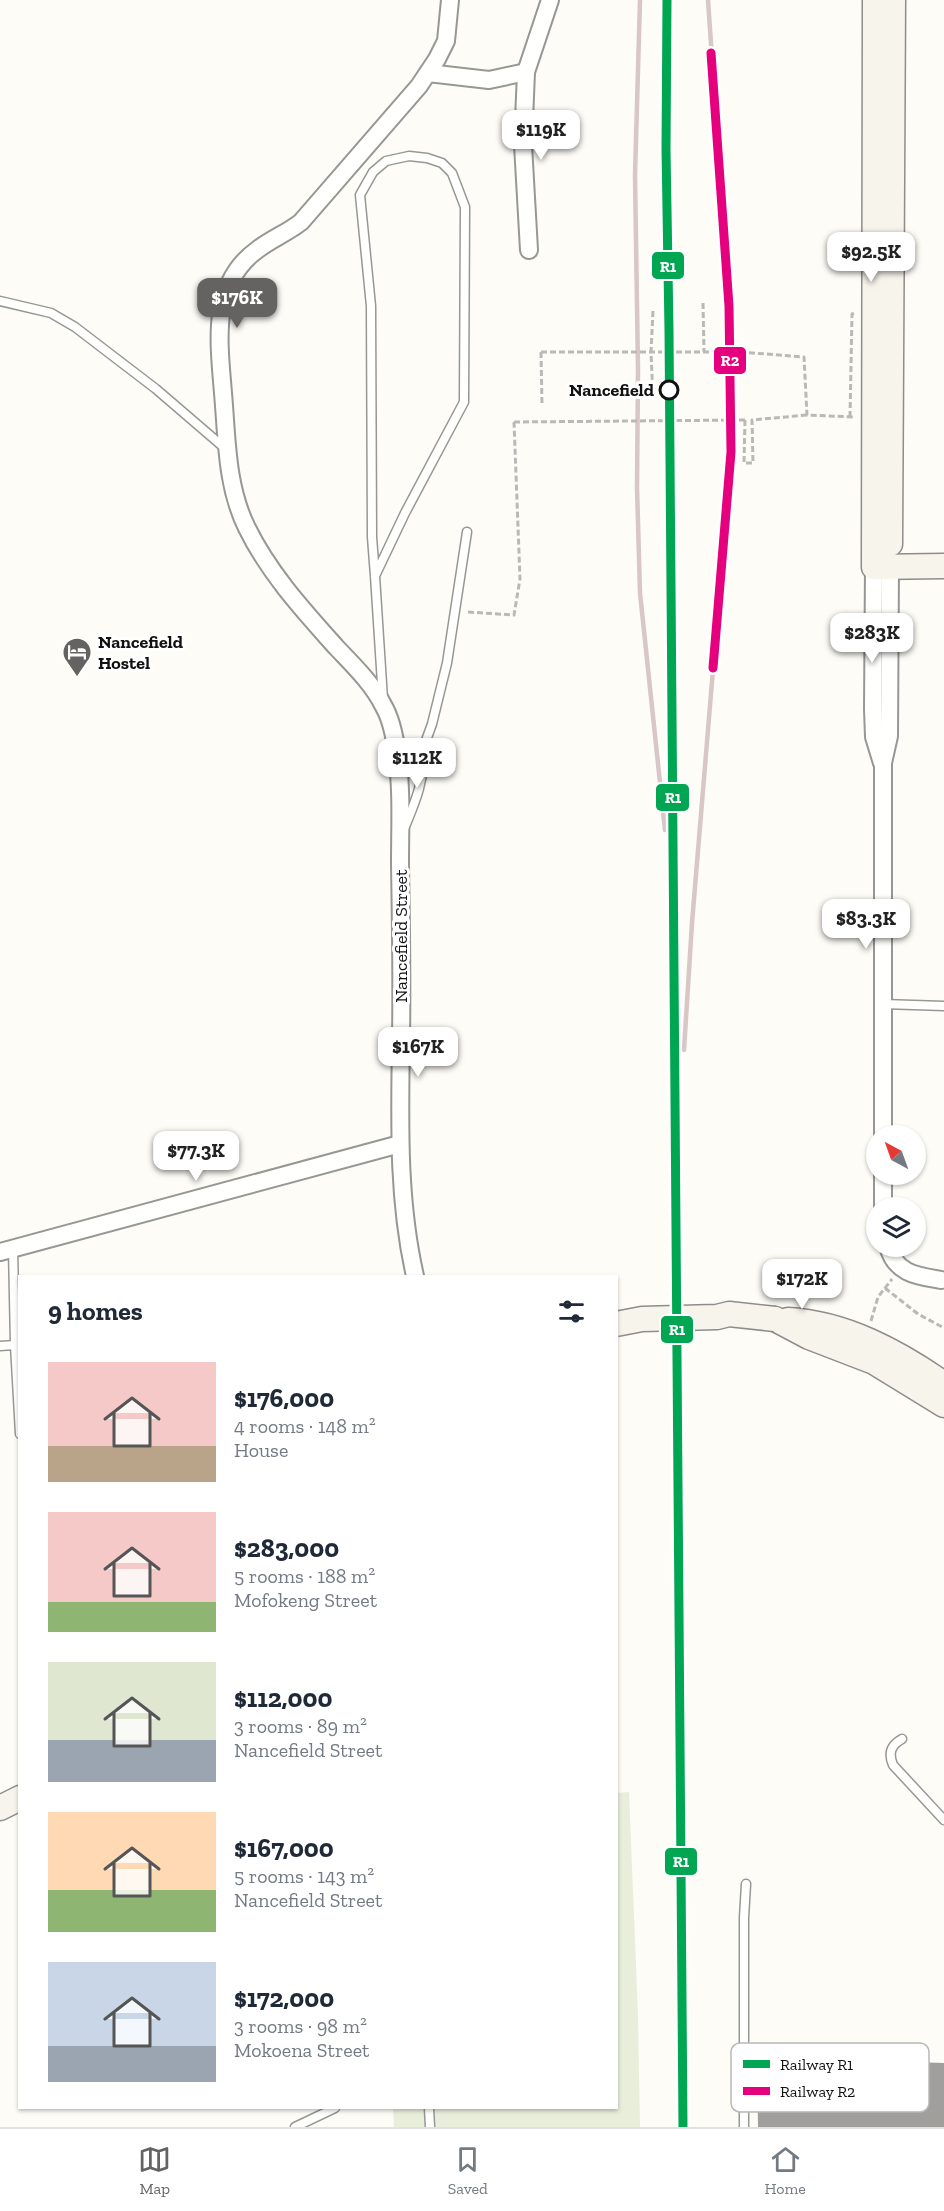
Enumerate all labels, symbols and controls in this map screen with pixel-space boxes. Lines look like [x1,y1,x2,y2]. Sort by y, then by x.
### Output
pin: $119K [499,110,583,161]
text: $119K [516,117,566,141]
pin: $92.5K [822,232,920,283]
text: $92.5K [841,239,901,263]
line badge: R1 [651,251,685,280]
text: R1 [660,257,677,276]
pin: $176K [195,278,279,329]
text: $176K [211,285,263,309]
line badge: R2 [713,346,747,375]
text: R2 [721,351,740,370]
place label: Nancefield [569,379,655,401]
marker: Nancefield [659,380,679,400]
pin: $283K [830,613,914,664]
text: $283K [844,620,900,644]
place label: Nancefield Hostel [98,631,184,674]
hotel icon: Nancefield Hostel [61,636,93,678]
pin: $112K [375,738,459,789]
text: $112K [392,745,442,769]
line badge: R1 [655,783,690,812]
text: R1 [665,788,682,807]
street label: Nancefield Street [390,869,412,1003]
pin: $83.3K [817,899,915,950]
text: $83.3K [836,906,896,930]
pin: $167K [376,1027,460,1078]
text: $167K [392,1034,444,1058]
north arrow [866,1125,926,1185]
map controls [866,1125,926,1257]
pin: $77.3K [147,1131,245,1182]
text: $77.3K [167,1138,225,1162]
button: layers [866,1197,926,1257]
pin: $172K [760,1259,844,1310]
text: $172K [776,1266,828,1290]
text: 9 homes [48,1295,143,1327]
icon: filters [555,1295,588,1328]
line badge: R1 [660,1315,694,1344]
text: R1 [669,1320,686,1339]
text: $176,000 [234,1382,334,1414]
icon: home [96,1386,168,1458]
text: 4 rooms · 148 m² [234,1414,376,1438]
text: House [234,1438,288,1462]
text: $283,000 [234,1532,339,1564]
icon: home [96,1536,168,1608]
text: 5 rooms · 188 m² [234,1564,375,1588]
text: Mofokeng Street [234,1588,377,1612]
text: $112,000 [234,1682,332,1714]
icon: home [96,1686,168,1758]
text: 3 rooms · 89 m² [234,1714,367,1738]
text: Nancefield Street [234,1738,382,1762]
text: $167,000 [234,1832,334,1864]
icon: home [96,1836,168,1908]
line badge: R1 [664,1847,698,1876]
text: R1 [673,1852,690,1871]
text: 5 rooms · 143 m² [234,1864,374,1888]
text: Nancefield Street [234,1888,382,1912]
text: $172,000 [234,1982,334,2014]
icon: home [96,1986,168,2058]
text: 3 rooms · 98 m² [234,2014,367,2038]
text: Mokoena Street [234,2038,370,2062]
legend [731,2043,929,2112]
text: Railway R1 [780,2055,853,2074]
text: Railway R2 [780,2082,855,2101]
tab: Map [138,2143,171,2198]
tab: Saved [448,2143,488,2198]
tab: Home [764,2143,806,2198]

